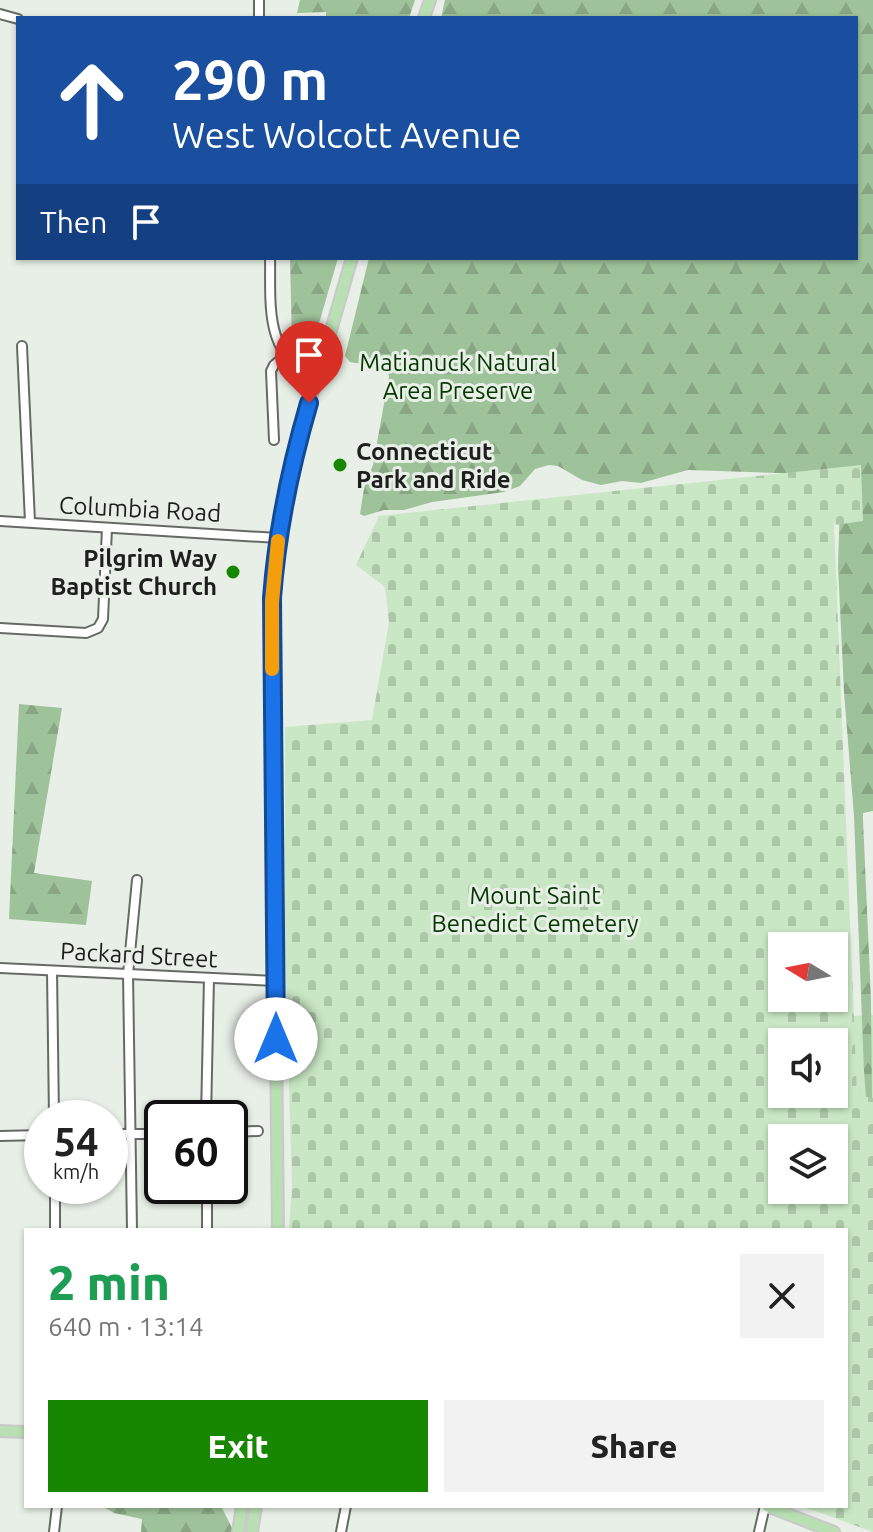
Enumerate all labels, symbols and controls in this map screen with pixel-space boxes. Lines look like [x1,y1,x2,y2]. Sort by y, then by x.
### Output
icon: ahead [40,48,144,152]
text: 290 m [172,48,328,111]
text: West Wolcott Avenue [172,114,521,155]
icon: arrive [124,200,168,244]
text: Then [40,205,108,239]
pin [275,321,343,403]
icon: arrive [287,333,331,377]
park label: Matianuck Natural Area Preserve [359,349,557,404]
place label: Connecticut Park and Ride [356,438,511,493]
marker: Connecticut Park and Ride [331,456,349,474]
street label: Columbia Road [58,491,222,527]
place label: Pilgrim Way Baptist Church [50,545,217,600]
marker: Pilgrim Way Baptist Church [224,563,242,581]
park label: Mount Saint Benedict Cemetery [431,882,639,937]
north arrow [768,932,848,1012]
map controls [768,932,848,1204]
street label: Packard Street [60,937,219,973]
position arrow [234,997,318,1081]
button: sound [768,1028,848,1108]
speed limit sign: 60 [144,1100,248,1204]
text: 54 [53,1119,99,1164]
button: layers [768,1124,848,1204]
text: km/h [53,1160,99,1183]
button: close [740,1254,824,1338]
text: 2 min [48,1255,170,1309]
text: 640 m · 13:14 [48,1312,204,1341]
button: Exit [48,1400,428,1492]
button: Share [444,1400,824,1492]

